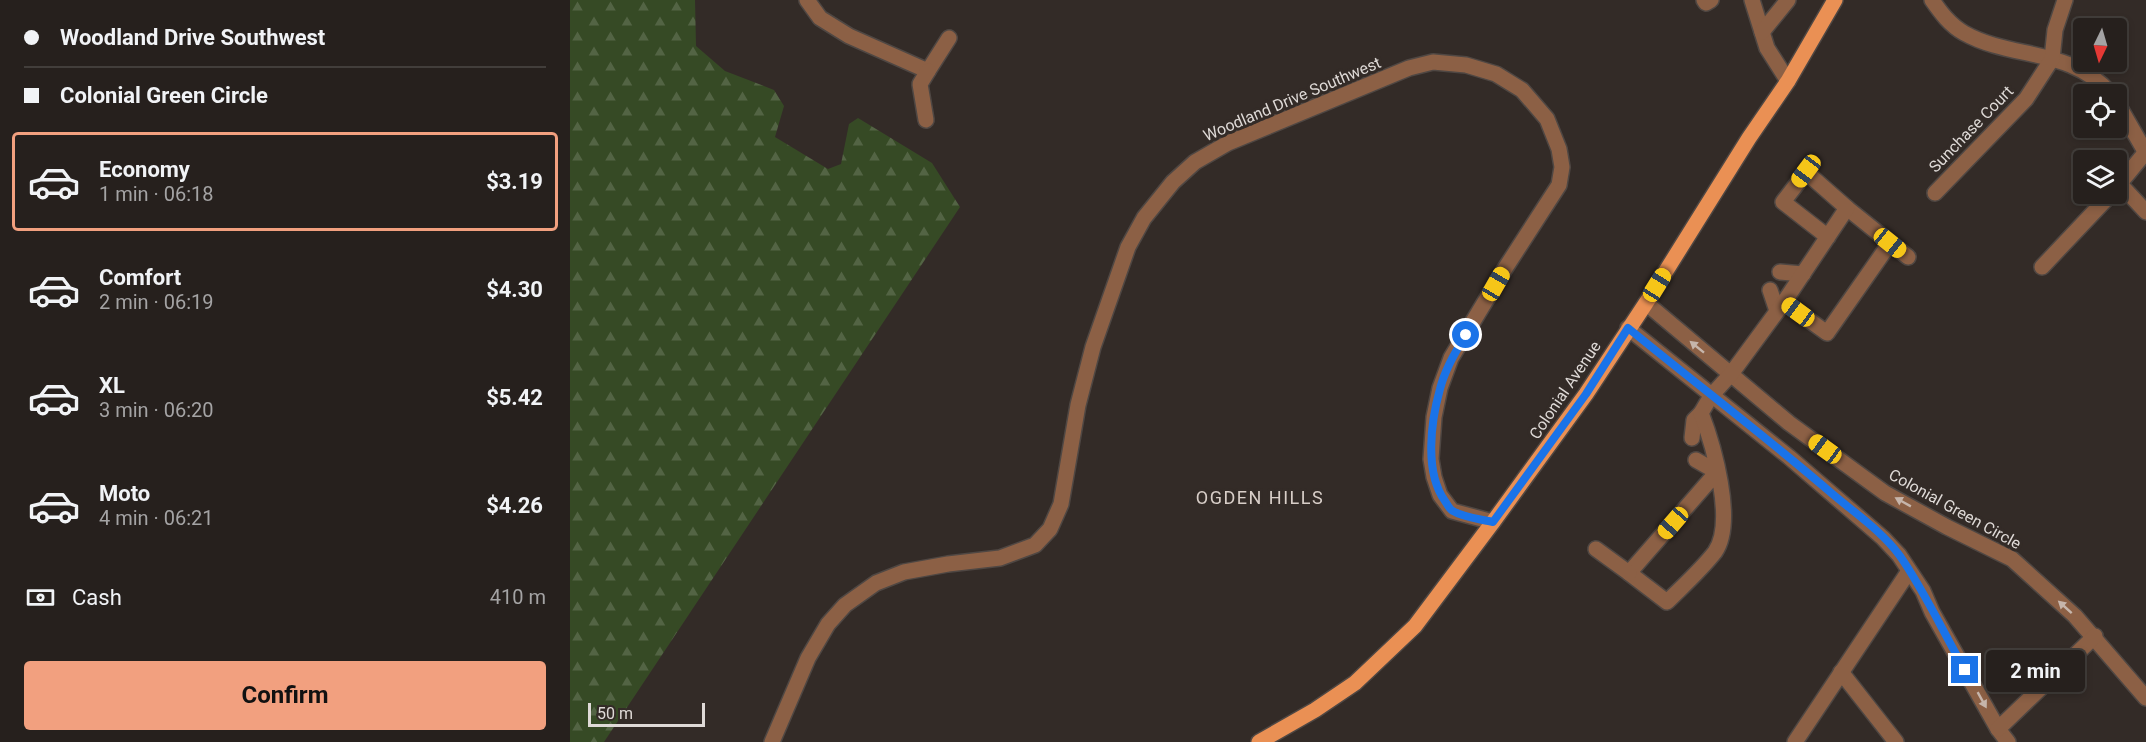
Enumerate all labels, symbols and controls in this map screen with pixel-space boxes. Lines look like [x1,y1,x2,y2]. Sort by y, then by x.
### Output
north arrow [2073,18,2127,72]
map controls [2073,18,2127,204]
text: Woodland Drive Southwest [60,25,325,50]
street label: Woodland Drive Southwest [1200,53,1384,145]
street label: Sunchase Court [1925,82,2017,176]
text: Colonial Green Circle [60,83,268,108]
button: locate [2073,84,2127,138]
button: layers [2073,150,2127,204]
car [1788,151,1824,191]
icon: car [27,155,81,209]
text: Economy [99,157,190,182]
text: $3.19 [486,169,543,194]
text: 1 min · 06:18 [99,182,214,206]
car [1870,225,1910,261]
icon: car [27,263,81,317]
car [1479,264,1513,304]
text: Comfort [99,265,181,290]
car [1640,265,1674,305]
text: $4.30 [486,277,543,302]
text: 2 min · 06:19 [99,290,214,314]
car [1778,294,1818,330]
route start [1452,321,1479,348]
street label: Colonial Avenue [1525,337,1605,443]
one-way arrow [1690,341,1705,354]
icon: car [27,371,81,425]
text: XL [99,373,125,398]
text: $5.42 [486,385,543,410]
text: 3 min · 06:20 [99,398,214,422]
car [1805,431,1845,467]
street label: Colonial Green Circle [1886,465,2024,553]
icon: car [27,479,81,533]
text: Moto [99,481,150,506]
district label: OGDEN HILLS [1196,487,1324,508]
text: $4.26 [486,493,543,518]
one-way arrow [1894,498,1911,508]
car [1654,504,1692,542]
text: 4 min · 06:21 [99,506,214,530]
icon: cash [24,581,57,614]
text: Cash [72,585,122,610]
text: 410 m [490,585,546,609]
one-way arrow [2058,600,2073,614]
callout: 2 min [1986,649,2085,691]
route end [1951,656,1978,683]
text: 2 min [2010,659,2061,683]
button: Confirm [24,661,546,730]
one-way arrow [1976,691,1986,708]
scale bar [588,700,705,728]
text: 50 m [597,704,633,723]

